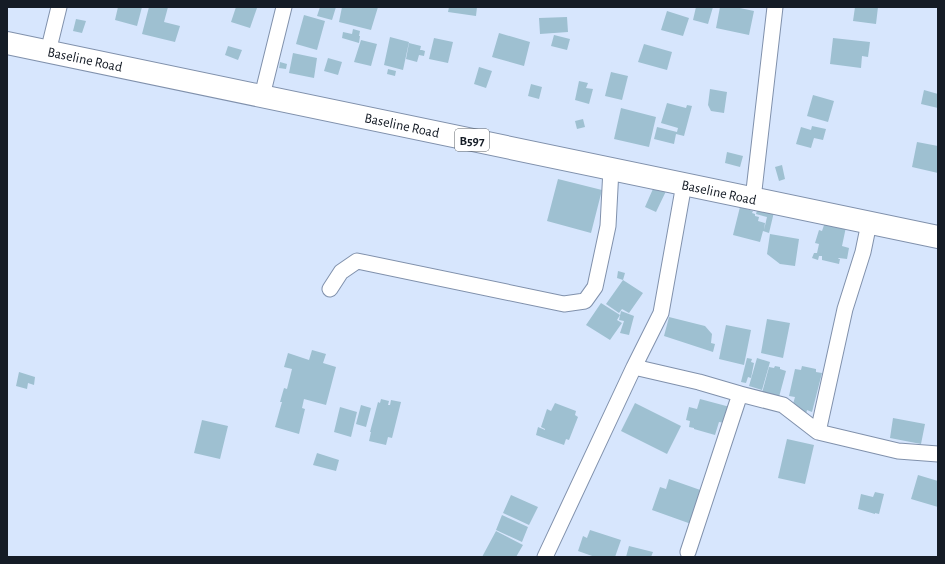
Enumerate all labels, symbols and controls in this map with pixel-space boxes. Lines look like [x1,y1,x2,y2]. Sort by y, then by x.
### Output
street label: Baseline Road [46,45,124,75]
street label: Baseline Road [363,111,441,141]
road number: B597 [455,129,489,151]
street label: Baseline Road [680,178,758,208]

